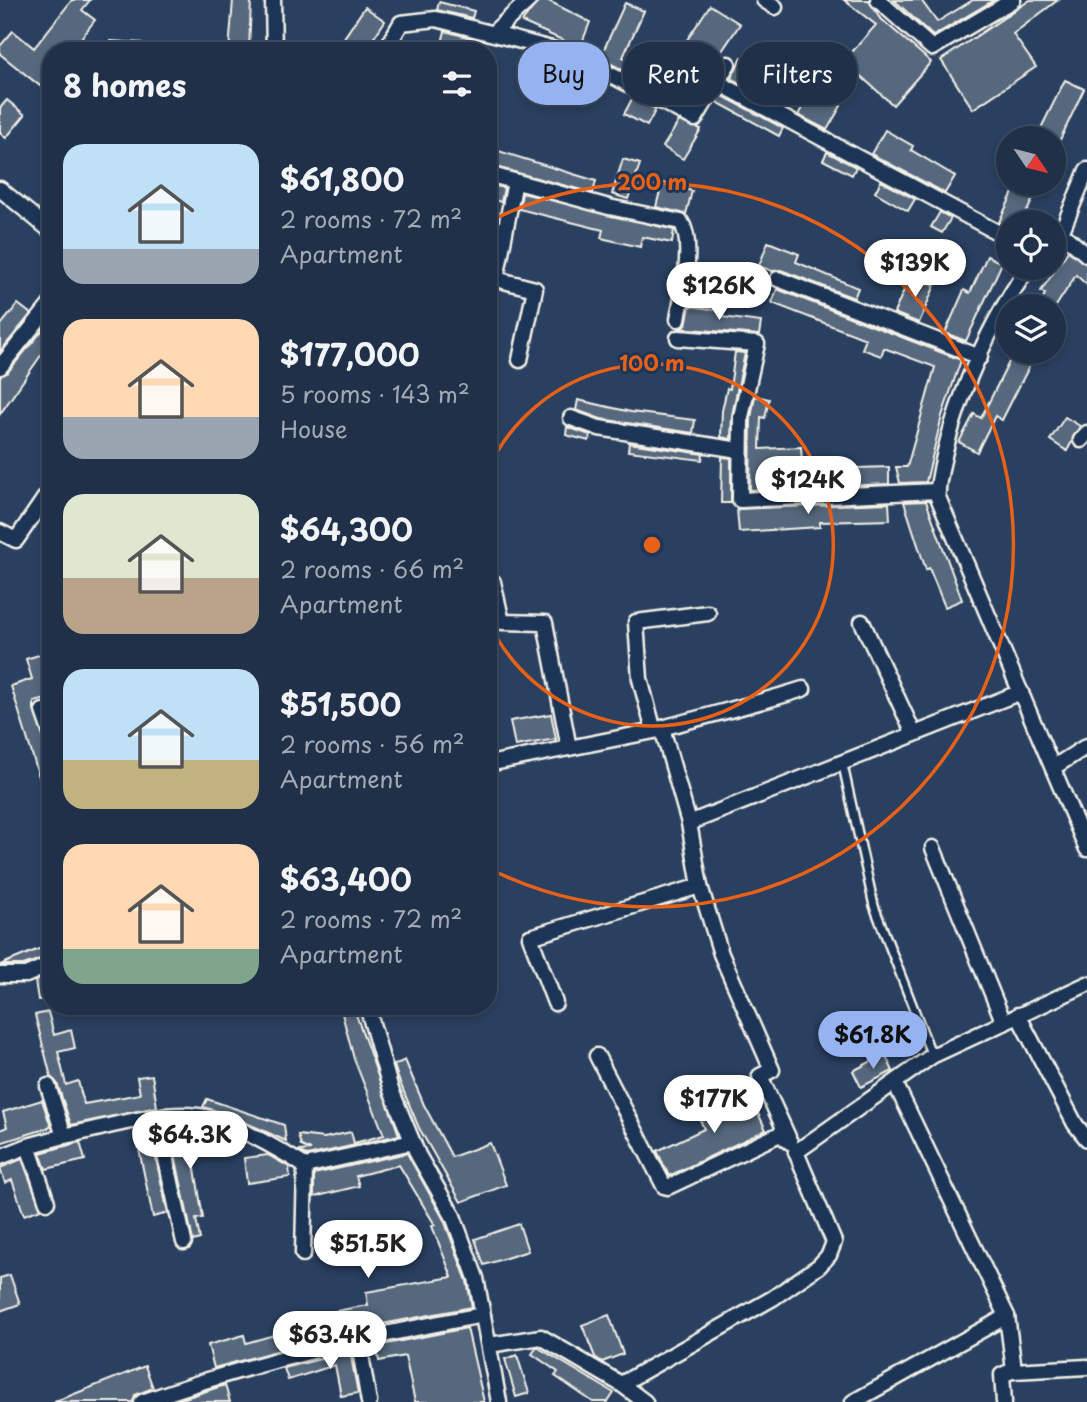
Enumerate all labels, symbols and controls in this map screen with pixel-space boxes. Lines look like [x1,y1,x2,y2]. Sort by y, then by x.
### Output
chip: Buy [518,42,609,105]
chip: Rent [623,42,724,105]
chip: Filters [738,42,857,105]
text: 8 homes [63,62,186,107]
icon: filters [438,65,476,103]
north arrow [996,126,1066,196]
map controls [996,126,1066,364]
text: $61,800 [280,156,404,201]
text: 200 m [617,165,687,197]
icon: home [119,172,203,256]
text: 2 rooms · 72 m² [280,201,462,236]
button: locate [996,210,1066,280]
text: Apartment [280,236,403,271]
pin: $139K [866,240,964,299]
text: $139K [880,244,950,279]
pin: $126K [670,262,768,322]
text: $126K [682,267,756,302]
button: layers [996,294,1066,364]
text: $177,000 [280,331,420,376]
text: 100 m [619,346,685,378]
icon: home [119,347,203,431]
text: 5 rooms · 143 m² [280,376,470,411]
text: House [280,411,347,446]
pin: $124K [759,456,857,516]
text: $124K [771,461,845,496]
text: $64,300 [280,506,413,551]
icon: home [119,522,203,606]
centre of rings [640,533,664,557]
text: 2 rooms · 66 m² [280,551,464,586]
text: Apartment [280,586,403,621]
text: $51,500 [280,681,402,726]
icon: home [119,697,203,781]
text: 2 rooms · 56 m² [280,726,465,761]
text: Apartment [280,761,403,796]
text: $63,400 [280,856,412,901]
icon: home [119,872,203,956]
text: 2 rooms · 72 m² [280,901,462,936]
text: Apartment [280,936,403,971]
pin: $61.8K [816,1012,930,1071]
text: $61.8K [834,1016,912,1051]
pin: $177K [665,1076,763,1135]
text: $177K [680,1080,748,1115]
pin: $64.3K [133,1112,247,1171]
text: $64.3K [148,1116,232,1151]
pin: $51.5K [311,1220,425,1280]
text: $51.5K [330,1225,406,1260]
pin: $63.4K [273,1312,387,1371]
text: $63.4K [289,1316,371,1351]

